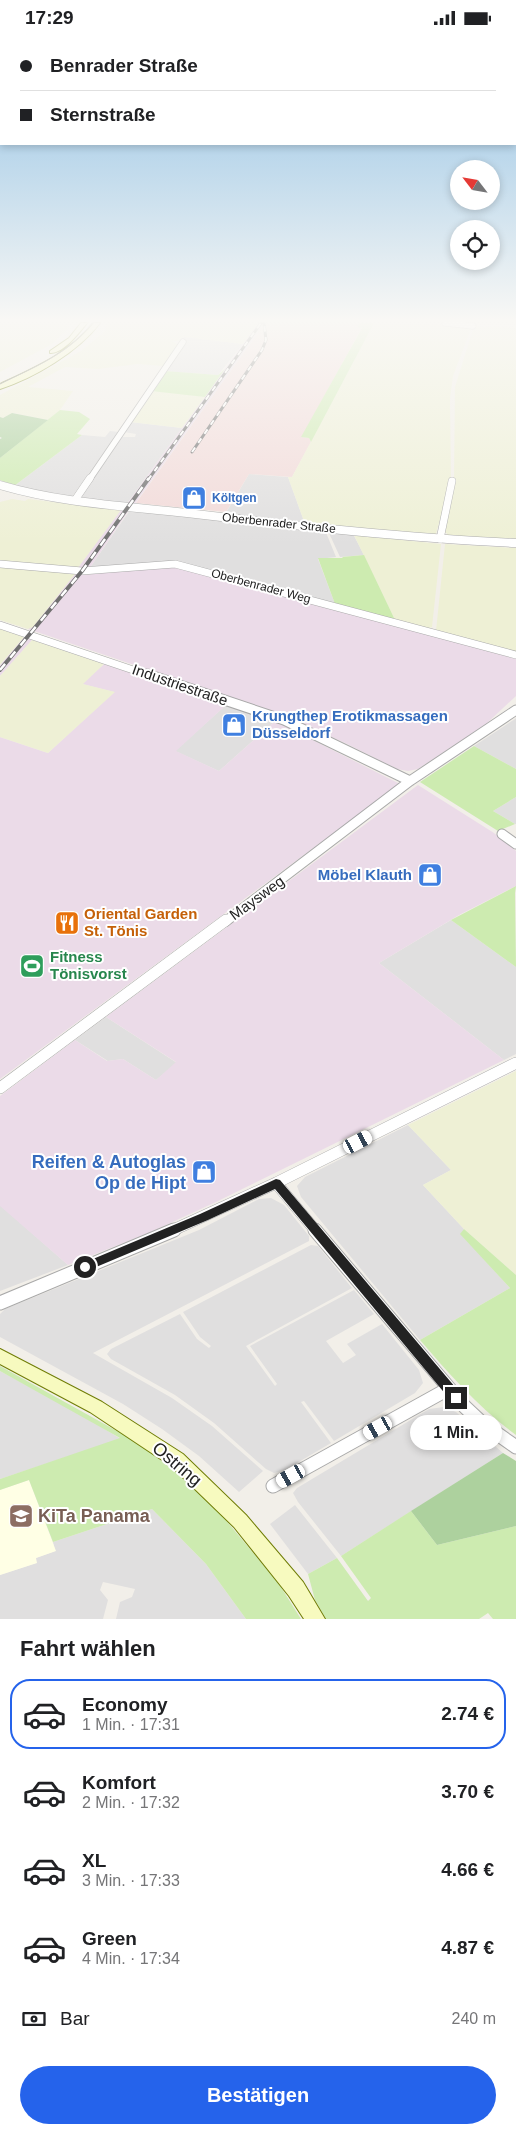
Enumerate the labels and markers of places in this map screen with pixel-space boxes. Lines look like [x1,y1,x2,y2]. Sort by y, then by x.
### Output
shop icon: Költgen [181,485,207,511]
place label: Költgen [212,491,257,505]
place label: Krungthep Erotikmassagen Düsseldorf [252,707,448,741]
shop icon: Krungthep Erotikmassagen Düsseldorf [221,712,247,738]
shop icon: Möbel Klauth [417,862,443,888]
place label: Möbel Klauth [318,866,412,883]
place label: Oriental Garden St. Tönis [84,905,197,939]
restaurant icon: Oriental Garden St. Tönis [54,910,80,936]
place label: Fitness Tönisvorst [50,948,127,982]
sports icon: Fitness Tönisvorst [19,953,45,979]
place label: Reifen & Autoglas Op de Hipt [32,1152,186,1193]
shop icon: Reifen & Autoglas Op de Hipt [191,1159,217,1185]
school or university icon: KiTa Panama [8,1503,34,1529]
place label: KiTa Panama [38,1506,151,1526]

